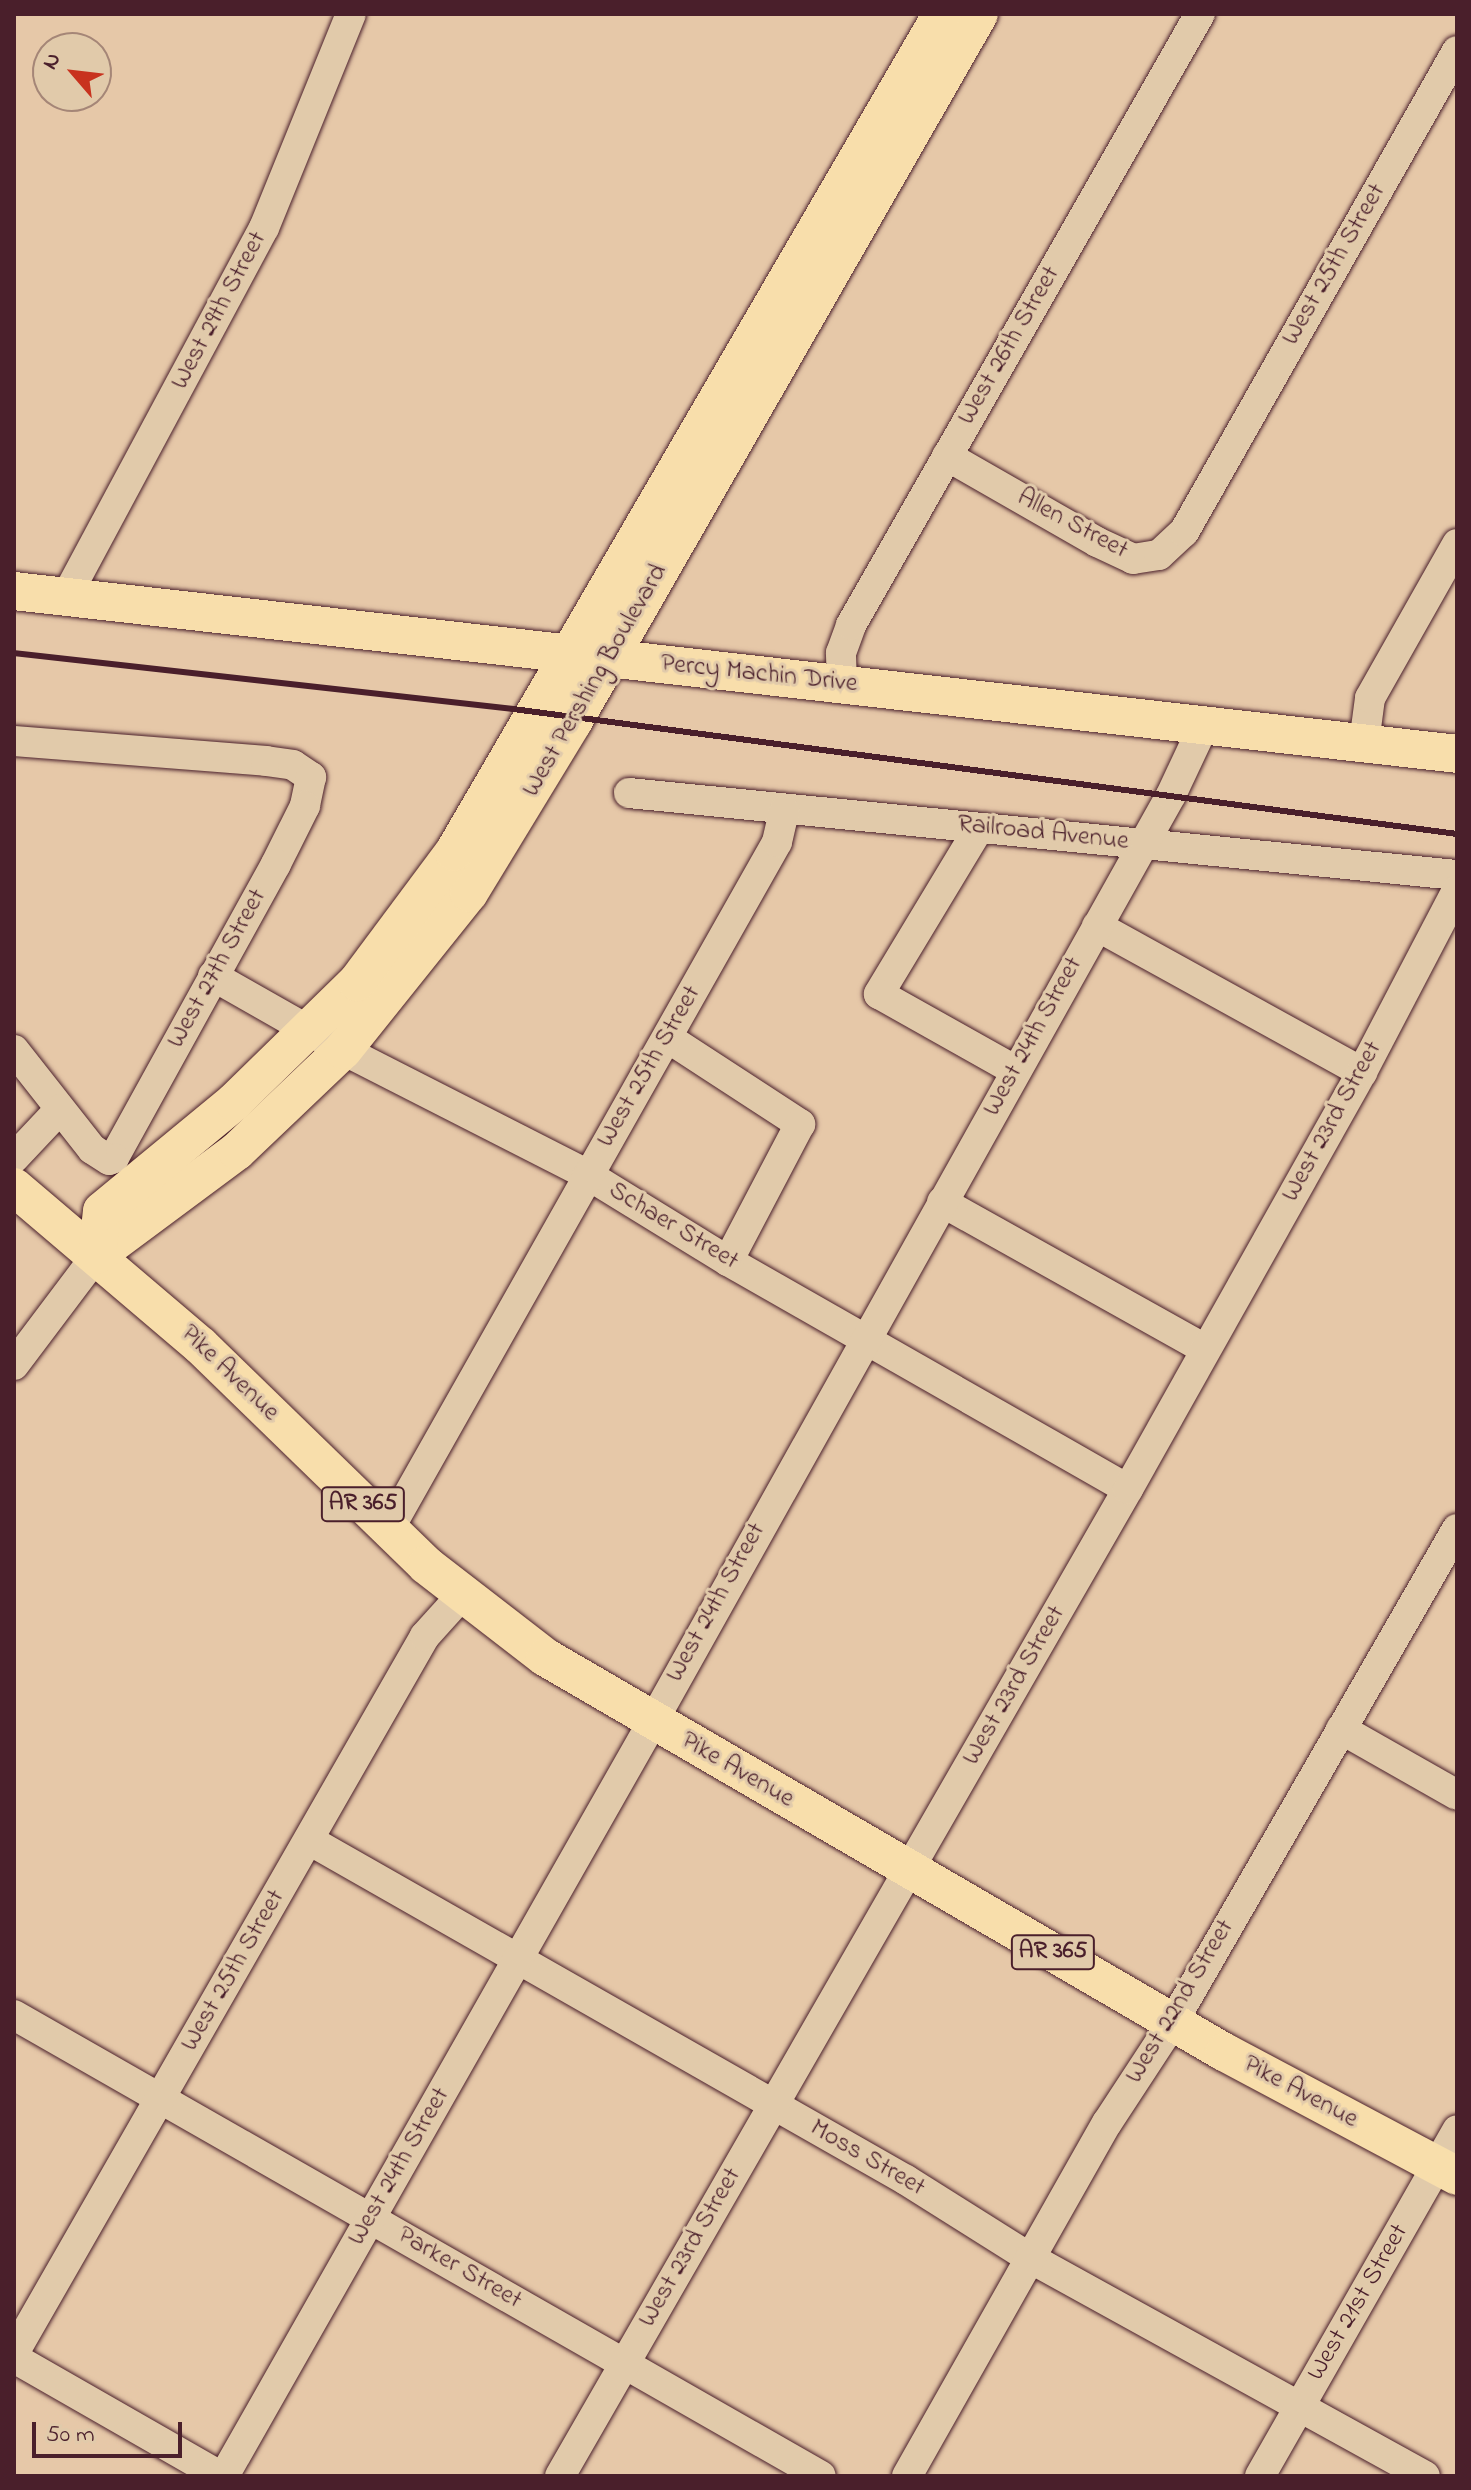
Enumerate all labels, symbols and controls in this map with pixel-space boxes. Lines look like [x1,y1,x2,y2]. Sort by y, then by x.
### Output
north arrow [32,32,112,112]
text: N [35,48,70,76]
street label: West 25th Street [1276,179,1394,351]
street label: West 29th Street [165,227,275,395]
street label: West 26th Street [952,261,1068,431]
street label: Allen Street [1011,483,1133,567]
street label: West Pershing Boulevard [517,559,675,803]
street label: Percy Machin Drive [659,649,859,701]
street label: Railroad Avenue [956,809,1130,859]
street label: West 27th Street [161,884,275,1054]
street label: West 24th Street [977,952,1091,1122]
street label: West 25th Street [591,981,709,1153]
street label: West 23rd Street [1276,1036,1390,1208]
street label: Schaer Street [602,1176,744,1278]
street label: Pike Avenue [173,1319,285,1429]
road number: AR 365 [319,1484,407,1524]
street label: West 24th Street [660,1518,774,1688]
street label: West 23rd Street [957,1601,1073,1771]
street label: Pike Avenue [675,1726,799,1816]
street label: West 25th Street [175,1885,293,2057]
street label: West 22nd Street [1120,1914,1242,2090]
road number: AR 365 [1009,1932,1097,1972]
street label: Pike Avenue [1237,2050,1363,2136]
street label: West 24th Street [342,2083,458,2251]
street label: Moss Street [804,2114,930,2204]
street label: West 23rd Street [633,2163,749,2333]
street label: West 21st Street [1302,2219,1416,2387]
street label: Parker Street [391,2221,527,2317]
scale bar [36,2406,186,2456]
text: 50 m [46,2418,95,2453]

